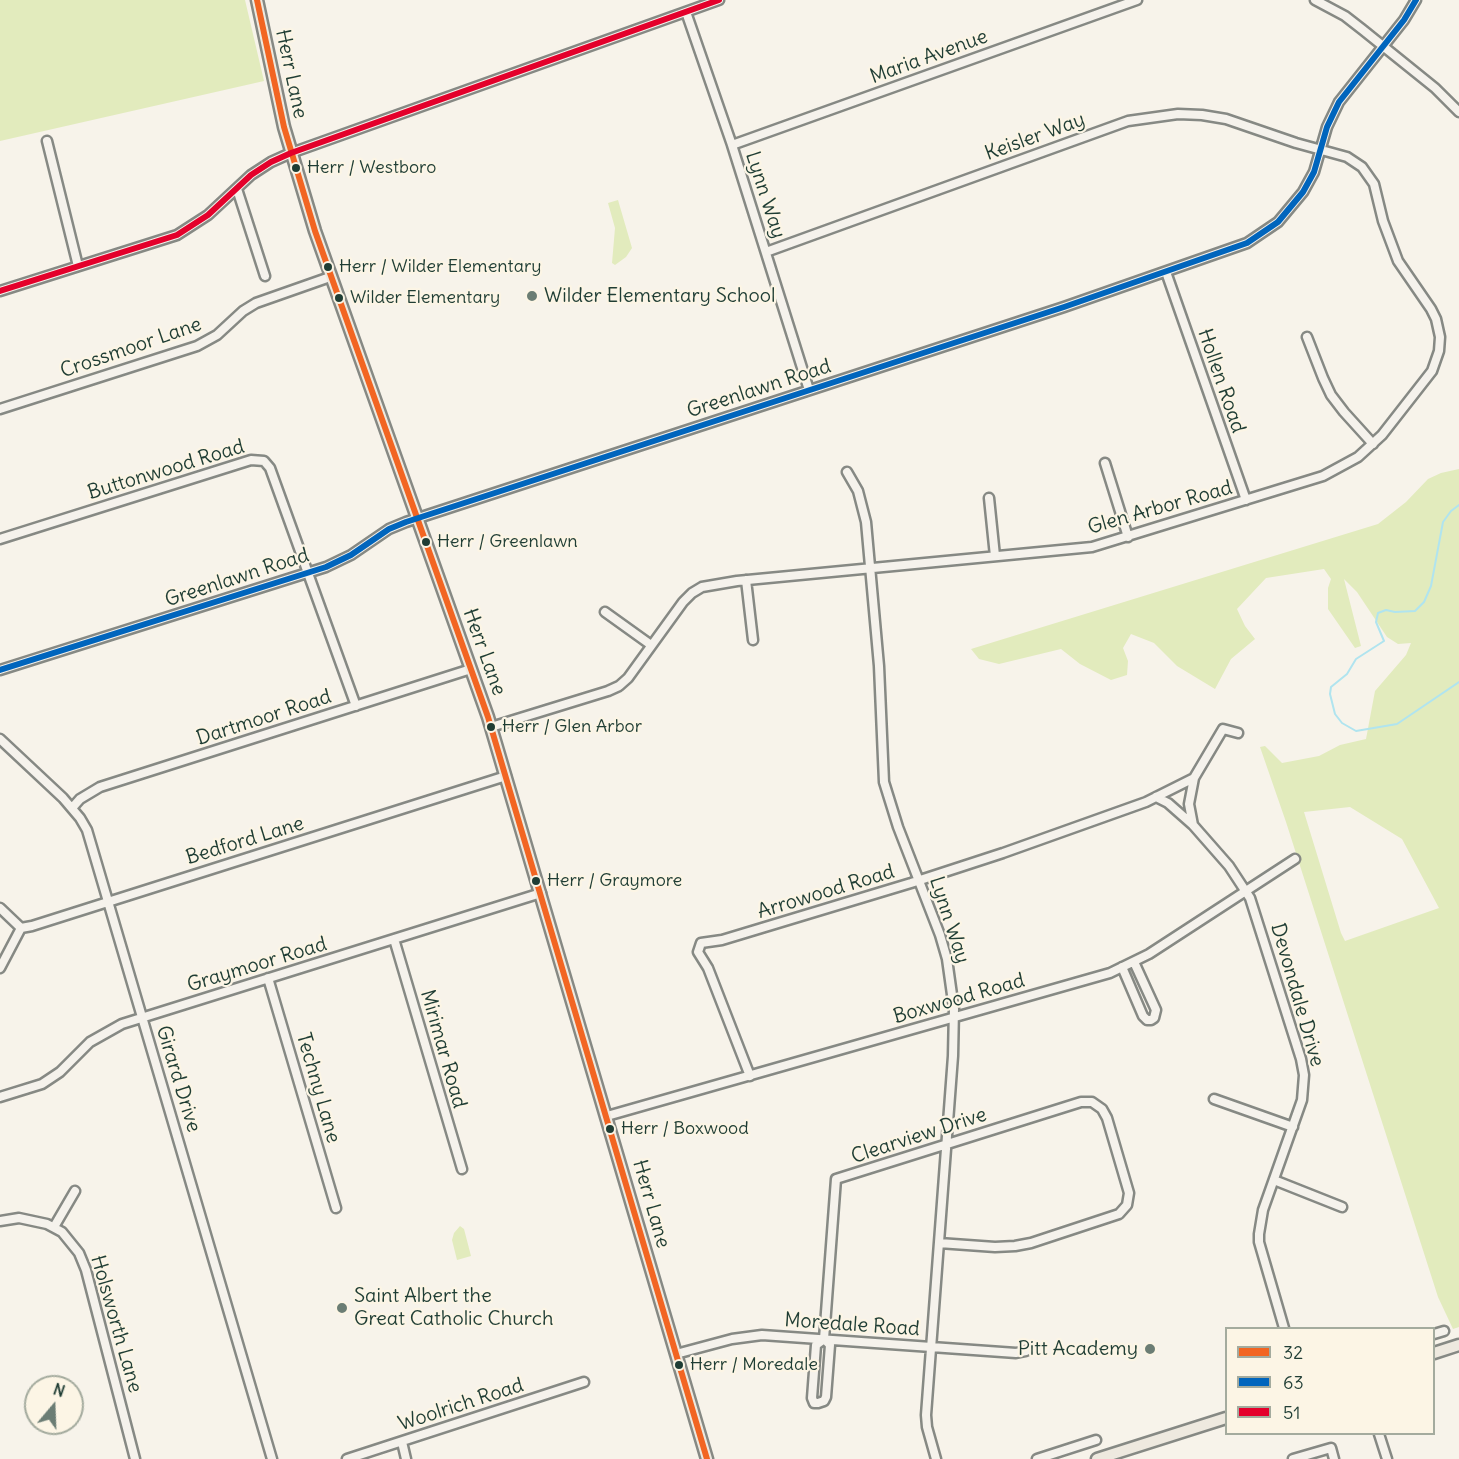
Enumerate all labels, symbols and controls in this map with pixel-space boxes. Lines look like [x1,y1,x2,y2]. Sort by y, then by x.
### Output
street label: Maria Avenue [867,25,991,89]
street label: Herr Lane [270,27,312,121]
street label: Keisler Way [982,108,1088,166]
street label: Lynn Way [740,148,790,242]
place label: Herr / Westboro [307,157,436,179]
marker: Herr / Westboro [290,162,302,174]
place label: Herr / Wilder Elementary [339,256,542,278]
marker: Herr / Wilder Elementary [322,261,334,273]
place label: Wilder Elementary School [544,284,775,308]
place label: Wilder Elementary [350,287,500,309]
marker: Wilder Elementary School [525,289,539,303]
marker: Wilder Elementary [333,292,345,304]
street label: Crossmoor Lane [57,313,205,383]
street label: Hollen Road [1192,326,1250,436]
street label: Greenlawn Road [684,354,834,424]
street label: Buttonwood Road [85,435,247,505]
street label: Glen Arbor Road [1085,476,1235,540]
place label: Herr / Greenlawn [437,531,578,553]
marker: Herr / Greenlawn [420,536,432,548]
street label: Greenlawn Road [162,543,312,613]
street label: Herr Lane [457,605,511,699]
street label: Dartmoor Road [194,685,334,751]
place label: Herr / Glen Arbor [502,716,642,738]
marker: Herr / Glen Arbor [485,721,497,733]
street label: Bedford Lane [183,812,307,870]
street label: Arrowood Road [755,860,897,924]
place label: Herr / Graymore [547,870,682,892]
street label: Lynn Way [924,873,974,967]
marker: Herr / Graymore [530,875,542,887]
street label: Devondale Drive [1265,921,1329,1069]
street label: Graymoor Road [184,932,330,998]
street label: Boxwood Road [891,969,1027,1029]
street label: Mirimar Road [415,987,471,1111]
street label: Girard Drive [150,1023,206,1135]
street label: Techny Lane [291,1030,345,1146]
street label: Clearview Drive [848,1103,990,1169]
place label: Herr / Boxwood [621,1118,749,1140]
marker: Herr / Boxwood [604,1123,616,1135]
street label: Herr Lane [627,1157,675,1251]
street label: Holsworth Lane [85,1253,147,1395]
place label: Saint Albert the Great Catholic Church [354,1284,554,1331]
marker: Saint Albert the Great Catholic Church [335,1301,349,1315]
street label: Moredale Road [783,1308,921,1342]
legend [1225,1327,1435,1435]
place label: Pitt Academy [1018,1337,1138,1361]
text: 32 [1283,1341,1303,1364]
marker: Pitt Academy [1143,1342,1157,1356]
place label: Herr / Moredale [690,1354,818,1376]
marker: Herr / Moredale [673,1359,685,1371]
text: 63 [1283,1371,1304,1394]
street label: Woolrich Road [395,1373,527,1437]
north arrow [24,1375,84,1435]
text: N [51,1379,68,1401]
text: 51 [1283,1401,1301,1424]

